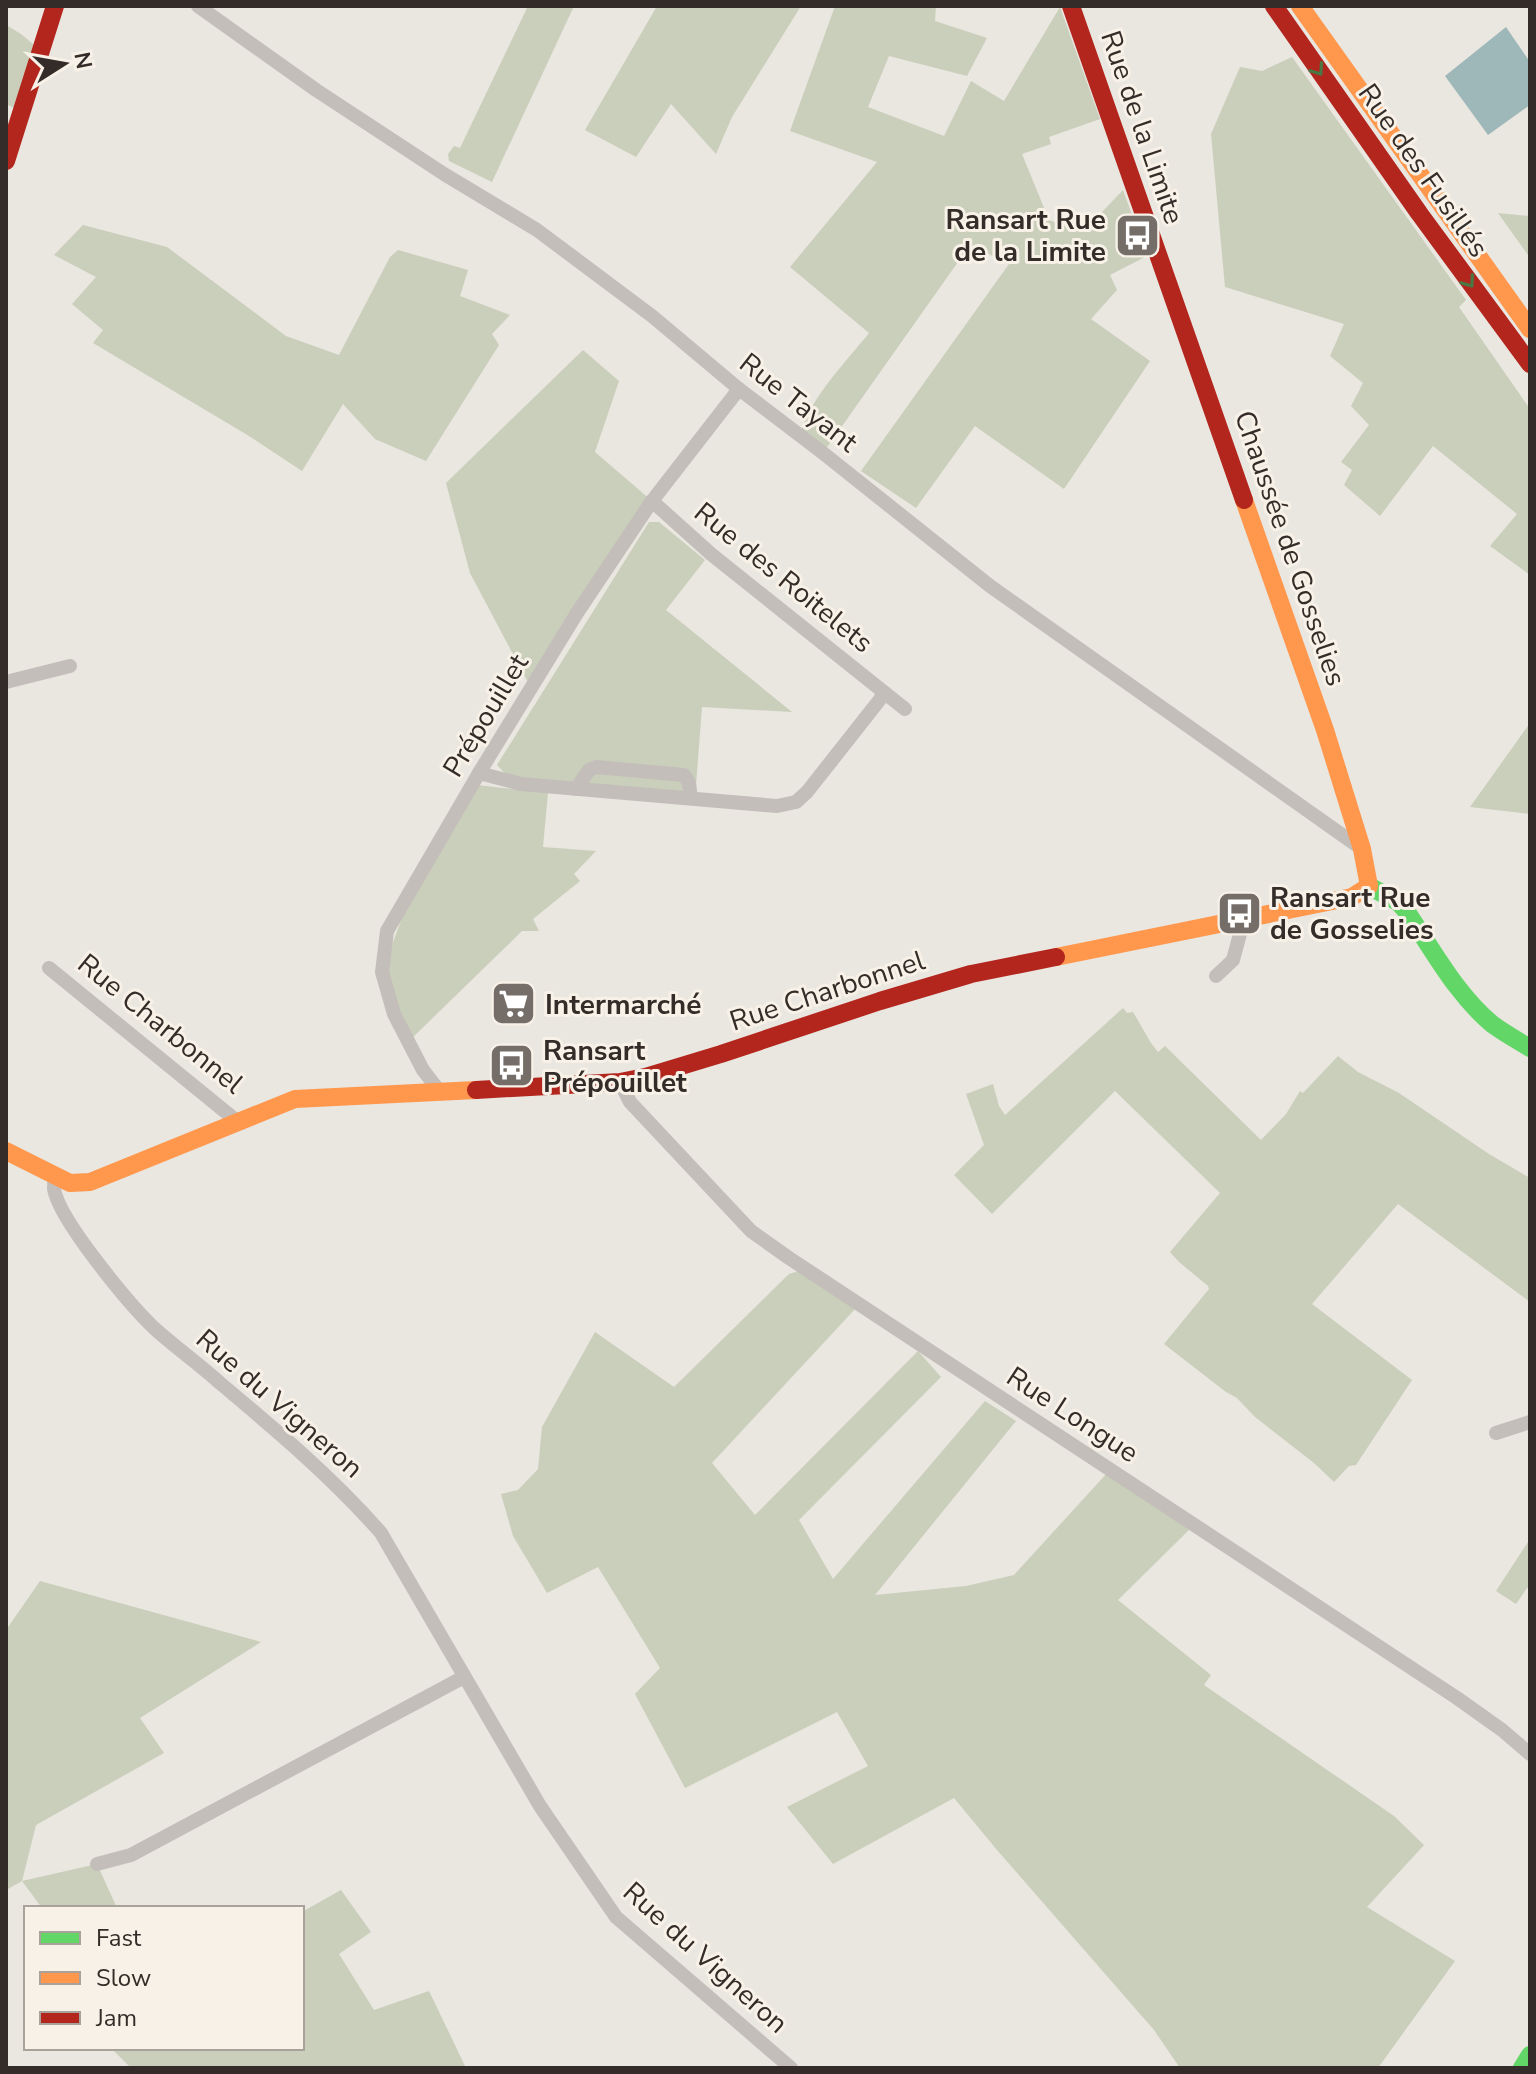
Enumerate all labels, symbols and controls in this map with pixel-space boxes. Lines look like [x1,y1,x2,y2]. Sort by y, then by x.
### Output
north arrow [24,24,104,104]
street label: Rue de la Limite [1091,26,1193,229]
text: N [66,49,99,71]
one-way arrow [1308,61,1323,75]
street label: Rue des Fusillés [1349,76,1497,265]
place label: Ransart Rue de la Limite [946,201,1106,271]
bus stop icon: Ransart Rue de la Limite [1113,211,1161,259]
one-way arrow [1459,273,1474,287]
street label: Rue Tayant [731,345,866,461]
street label: Chaussée de Gosselies [1225,406,1355,691]
street label: Rue des Roitelets [686,494,881,662]
street label: Prépouillet [434,647,538,784]
place label: Ransart Rue de Gosselies [1270,879,1434,949]
bus stop icon: Ransart Rue de Gosselies [1215,889,1263,937]
street label: Rue Charbonnel [725,941,930,1040]
street label: Rue Charbonnel [70,945,252,1103]
supermarket icon: Intermarché [490,980,538,1028]
place label: Intermarché [545,986,701,1024]
place label: Ransart Prépouillet [543,1032,687,1102]
bus stop icon: Ransart Prépouillet [488,1042,536,1090]
street label: Rue du Vigneron [188,1321,371,1487]
street label: Rue Longue [999,1358,1146,1472]
street label: Rue du Vigneron [615,1873,796,2042]
legend [24,1906,304,2050]
text: Fast [96,1922,142,1954]
text: Slow [96,1962,151,1994]
text: Jam [95,2002,137,2034]

